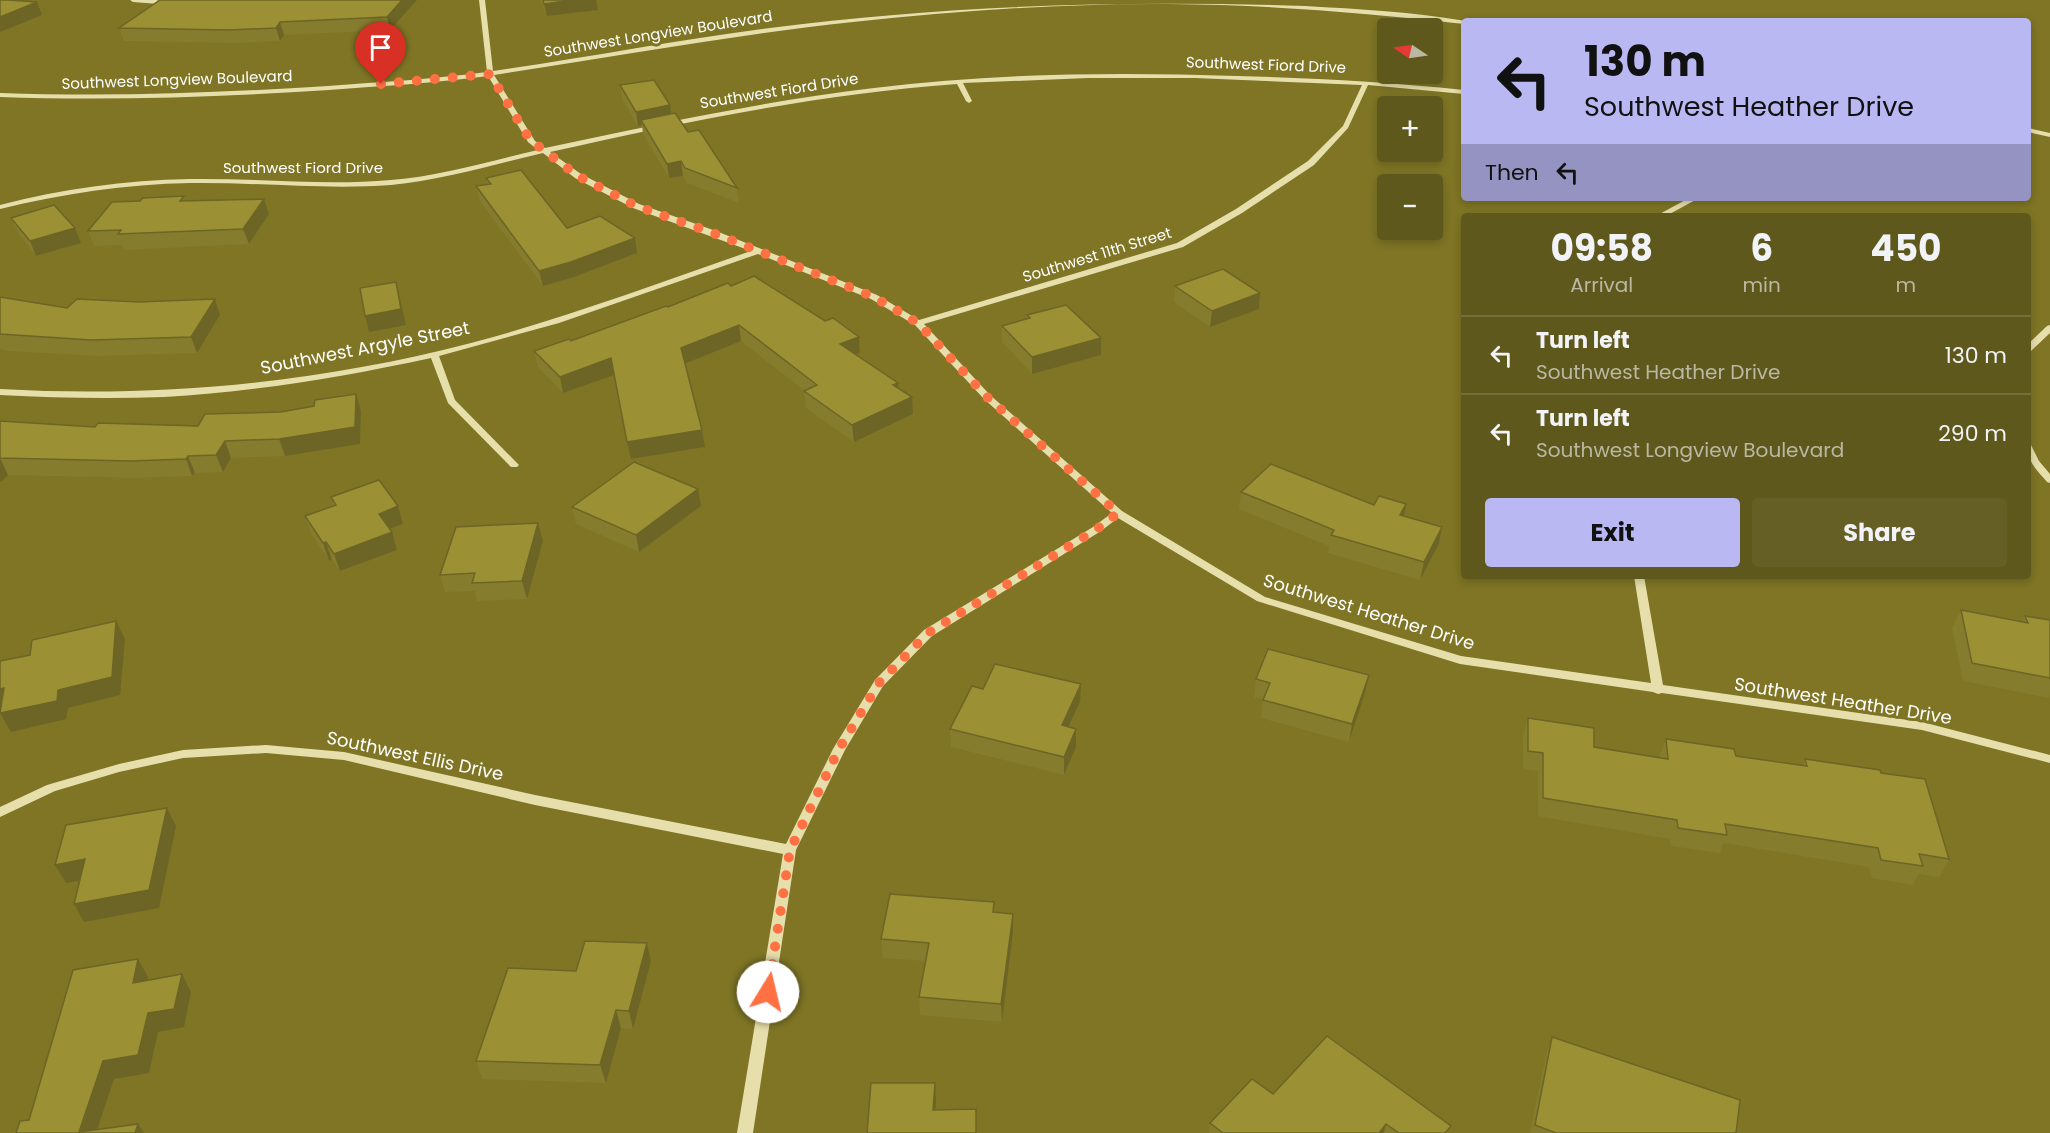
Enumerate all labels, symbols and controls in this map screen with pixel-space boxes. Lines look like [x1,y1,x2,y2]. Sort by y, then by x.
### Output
street label: Southwest Longview Boulevard [542,5,774,62]
north arrow [1377,18,1443,84]
map controls [1377,18,1443,240]
pin [355,22,406,84]
icon: arrive [364,31,397,64]
text: 130 m [1584,32,1706,91]
icon: left [1485,42,1563,120]
street label: Southwest Fiord Drive [1186,51,1346,78]
street label: Southwest Longview Boulevard [61,65,293,94]
street label: Southwest Fiord Drive [698,68,860,113]
text: Southwest Heather Drive [1584,88,1914,125]
button: + [1377,96,1443,162]
icon: left [1551,156,1584,189]
street label: Southwest Fiord Drive [223,157,383,178]
text: Then [1485,157,1539,188]
button: − [1377,174,1443,240]
street label: Southwest 11th Street [1020,222,1174,287]
text: 09:58 [1550,223,1653,274]
text: 6 [1750,223,1773,274]
text: 450 [1870,223,1942,274]
text: Arrival [1570,271,1633,299]
text: min [1742,271,1781,299]
text: m [1896,271,1916,299]
street label: Southwest Argyle Street [258,315,472,380]
text: Turn left [1536,325,1630,356]
icon: left [1485,339,1518,372]
text: 130 m [1945,340,2007,371]
text: Southwest Heather Drive [1536,358,1780,386]
text: Turn left [1536,403,1630,434]
icon: left [1485,417,1518,450]
text: 290 m [1938,418,2007,449]
text: Southwest Longview Boulevard [1536,436,1844,464]
button: Exit [1485,498,1740,567]
button: Share [1752,498,2007,567]
street label: Southwest Heather Drive [1260,567,1478,656]
street label: Southwest Heather Drive [1732,671,1954,730]
street label: Southwest Ellis Drive [324,725,506,786]
position arrow [736,960,800,1024]

